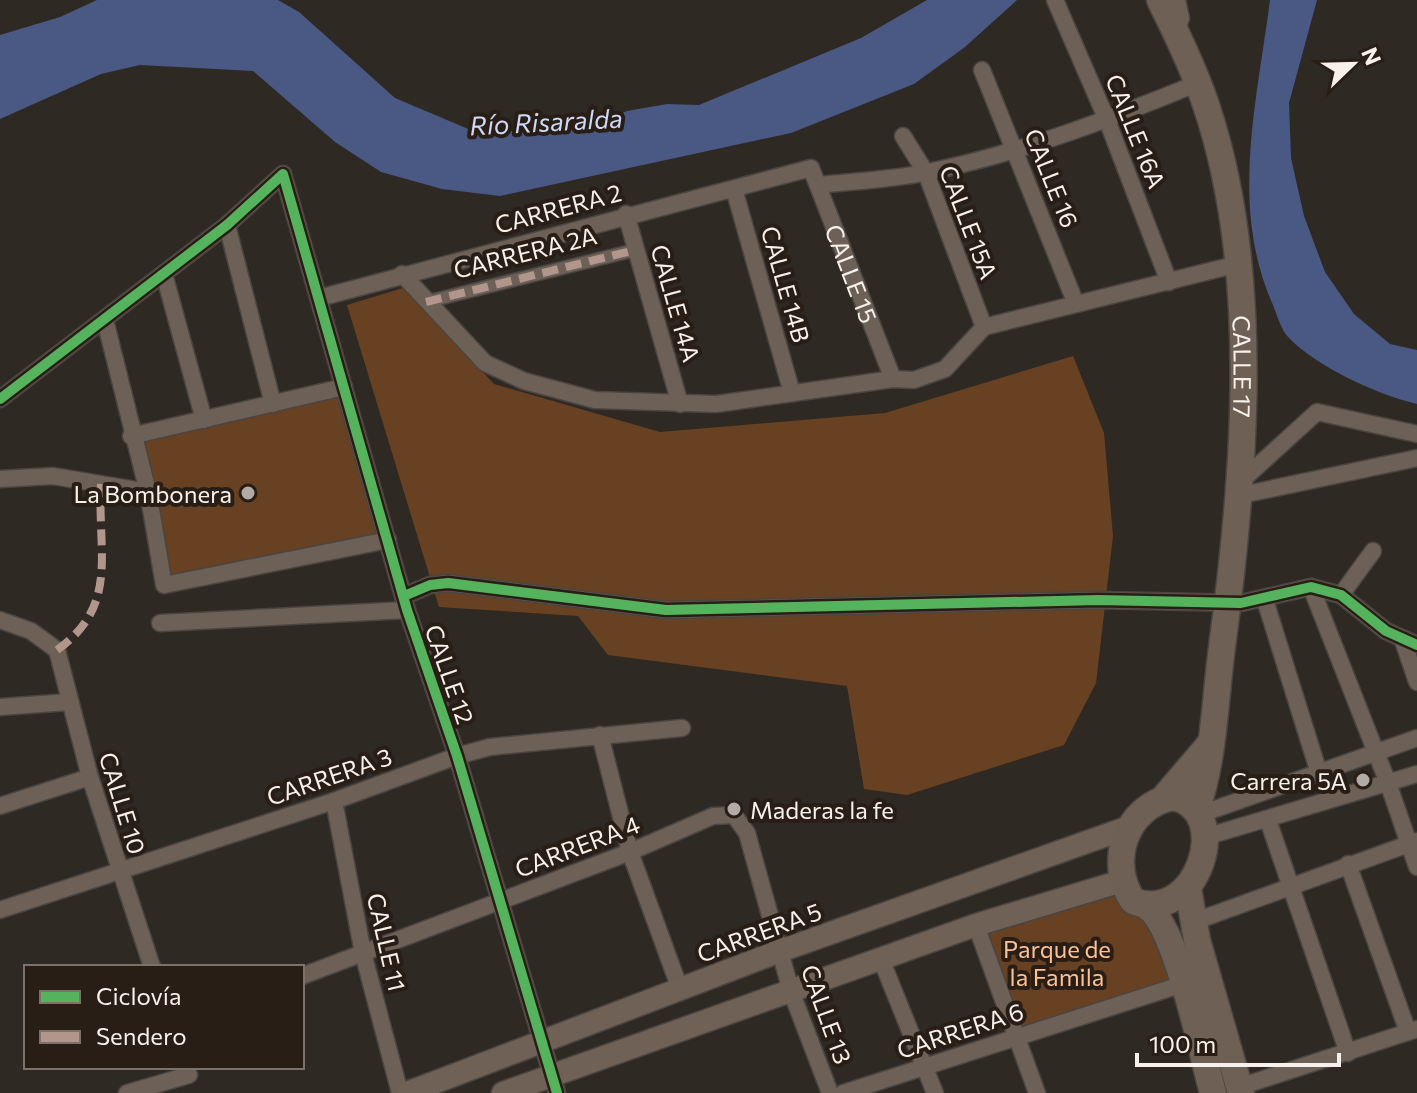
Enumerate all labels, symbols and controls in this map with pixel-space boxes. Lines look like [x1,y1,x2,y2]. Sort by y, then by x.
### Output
north arrow [1313,24,1393,104]
text: N [1356,43,1388,69]
street label: CALLE 16A [1100,70,1172,192]
water label: Río Risaralda [469,102,623,140]
street label: CALLE 16 [1019,124,1085,232]
street label: CALLE 15A [934,161,1004,283]
street label: CARRERA 2 [491,177,625,239]
street label: CARRERA 2A [450,220,600,284]
street label: CALLE 15 [820,220,884,327]
street label: CALLE 14B [756,223,816,345]
street label: CALLE 14A [645,241,707,365]
street label: CALLE 17 [1228,315,1258,418]
place label: La Bombonera [73,479,232,508]
marker: La Bombonera [239,484,257,502]
street label: CALLE 12 [420,621,480,727]
street label: CARRERA 3 [263,741,395,811]
street label: CALLE 10 [94,748,152,858]
place label: Carrera 5A [1230,766,1347,795]
marker: Carrera 5A [1354,771,1372,789]
place label: Maderas la fe [750,795,894,824]
marker: Maderas la fe [725,800,743,818]
street label: CARRERA 4 [511,809,643,883]
street label: CALLE 11 [362,890,412,994]
street label: CARRERA 5 [693,896,825,968]
park label: Parque de la Famila [1003,934,1111,991]
street label: CALLE 13 [796,961,858,1067]
legend [24,965,304,1069]
text: Ciclovía [96,981,182,1010]
street label: CARRERA 6 [893,996,1027,1064]
scale bar [1137,1017,1339,1067]
text: Sendero [96,1021,187,1050]
text: 100 m [1149,1029,1216,1058]

